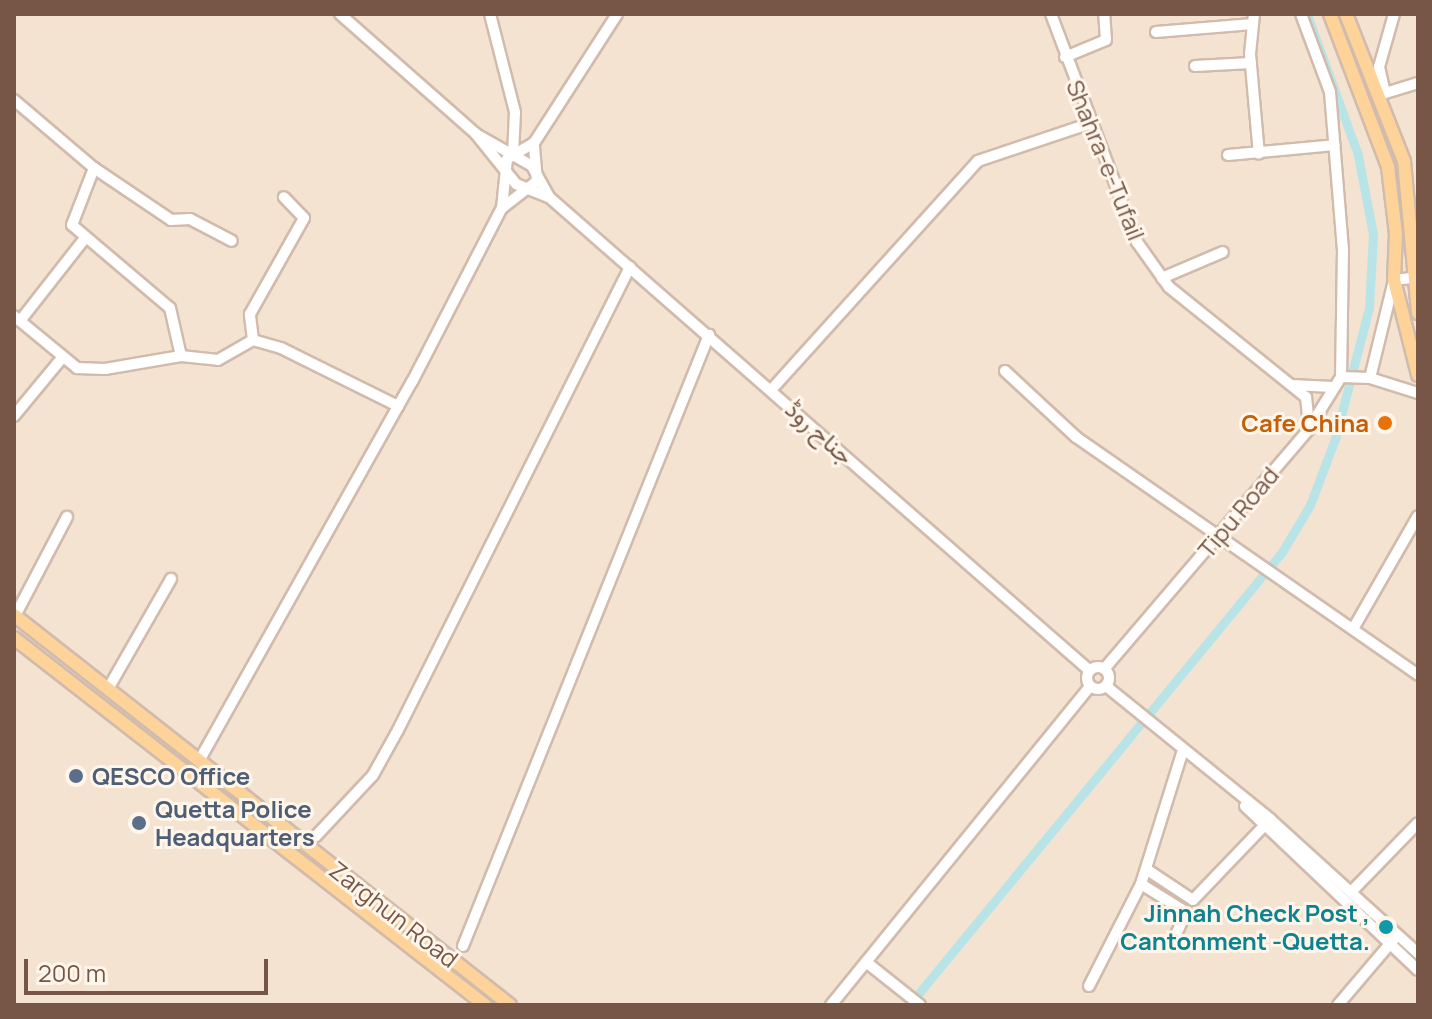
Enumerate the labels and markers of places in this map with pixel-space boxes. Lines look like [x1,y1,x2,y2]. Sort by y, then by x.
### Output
place label: Cafe China [1241,409,1369,437]
marker: Cafe China [1376,414,1394,432]
place label: QESCO Office [92,762,250,790]
marker: QESCO Office [67,767,85,785]
place label: Quetta Police Headquarters [155,795,315,851]
marker: Quetta Police Headquarters [130,814,148,832]
place label: Jinnah Check Post , Cantonment -Quetta. [1120,899,1370,955]
marker: Jinnah Check Post , Cantonment -Quetta. [1377,918,1395,936]

